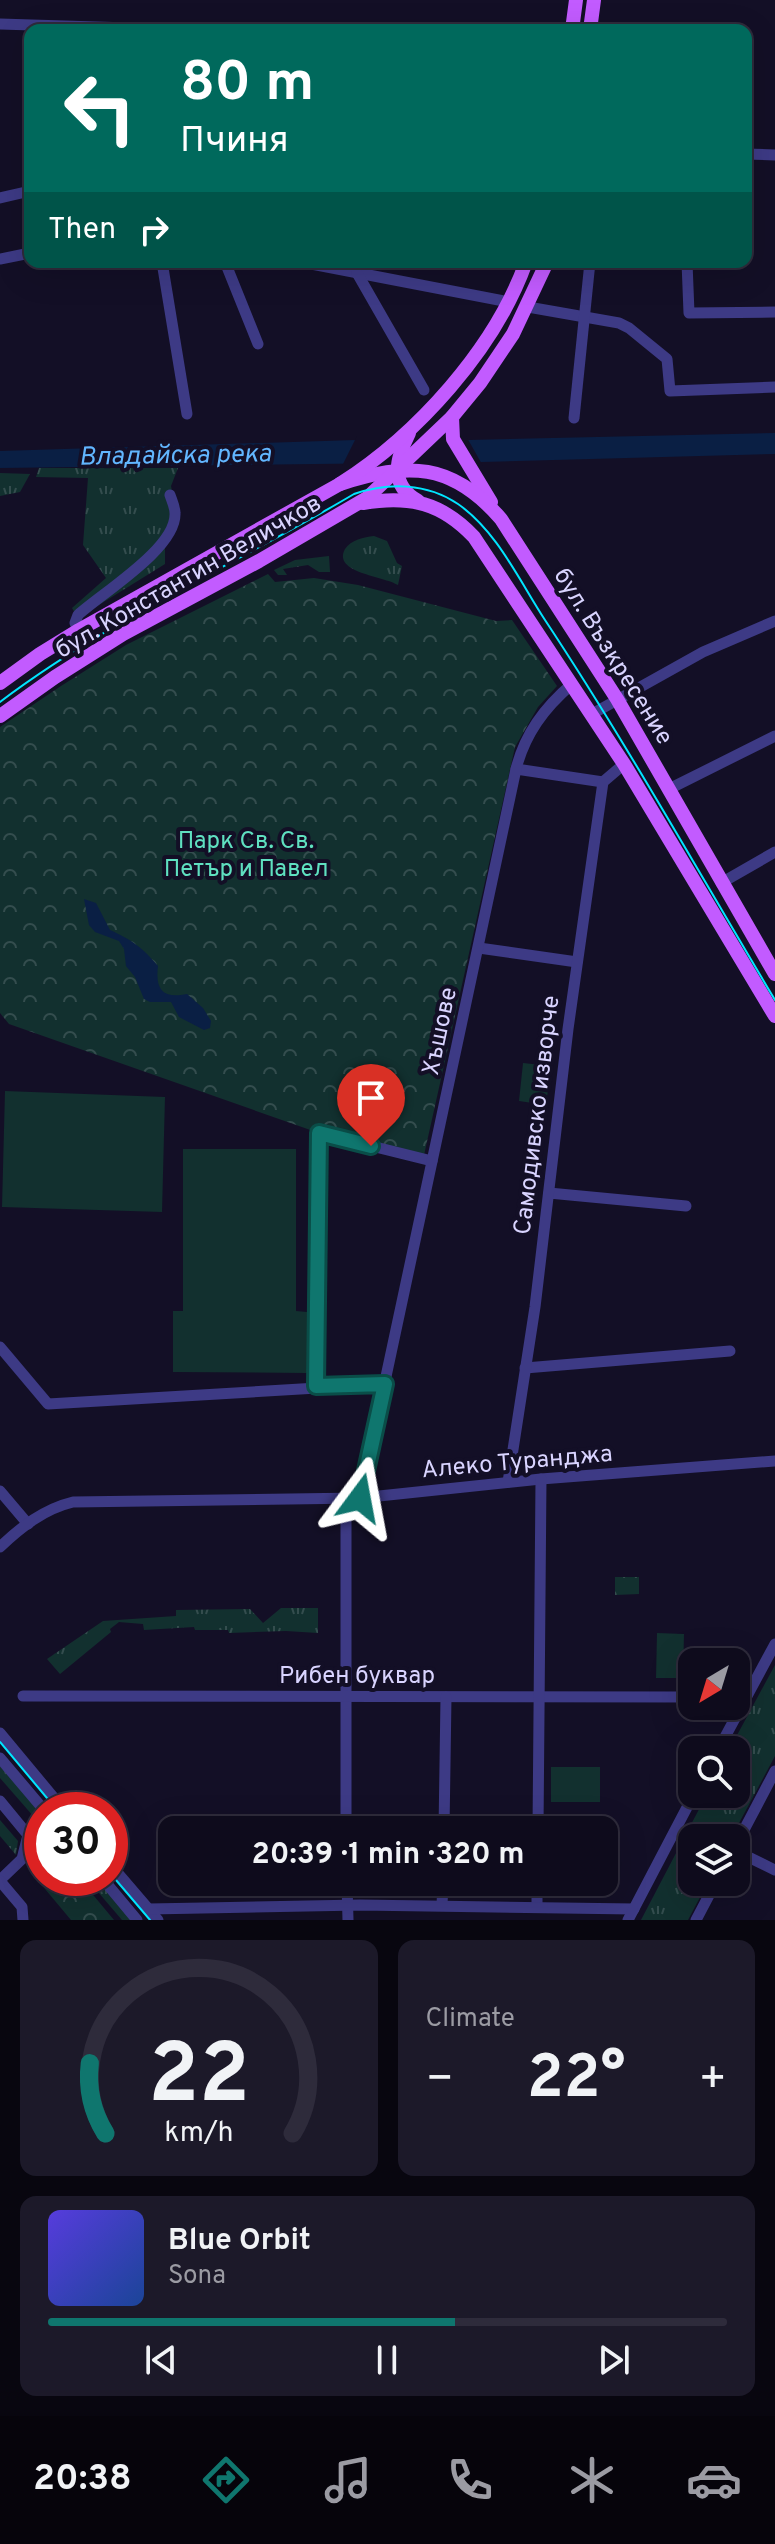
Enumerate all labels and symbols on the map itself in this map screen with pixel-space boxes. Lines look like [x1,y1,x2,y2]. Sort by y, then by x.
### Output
water label: Владайска река [79,438,272,475]
street label: бул. Константин Величков [51,489,327,666]
street label: бул. Възкресение [546,563,679,751]
park label: Парк Св. Св. Петър и Павел [164,827,328,885]
street label: Хъшове [417,985,465,1078]
street label: Самодивско изворче [508,994,568,1237]
pin [337,1064,405,1146]
street label: Алеко Туранджа [420,1440,614,1486]
position arrow [318,1456,402,1540]
north arrow [678,1648,750,1720]
street label: Рибен буквар [279,1662,435,1692]
speed limit sign: 30 [24,1792,128,1896]

